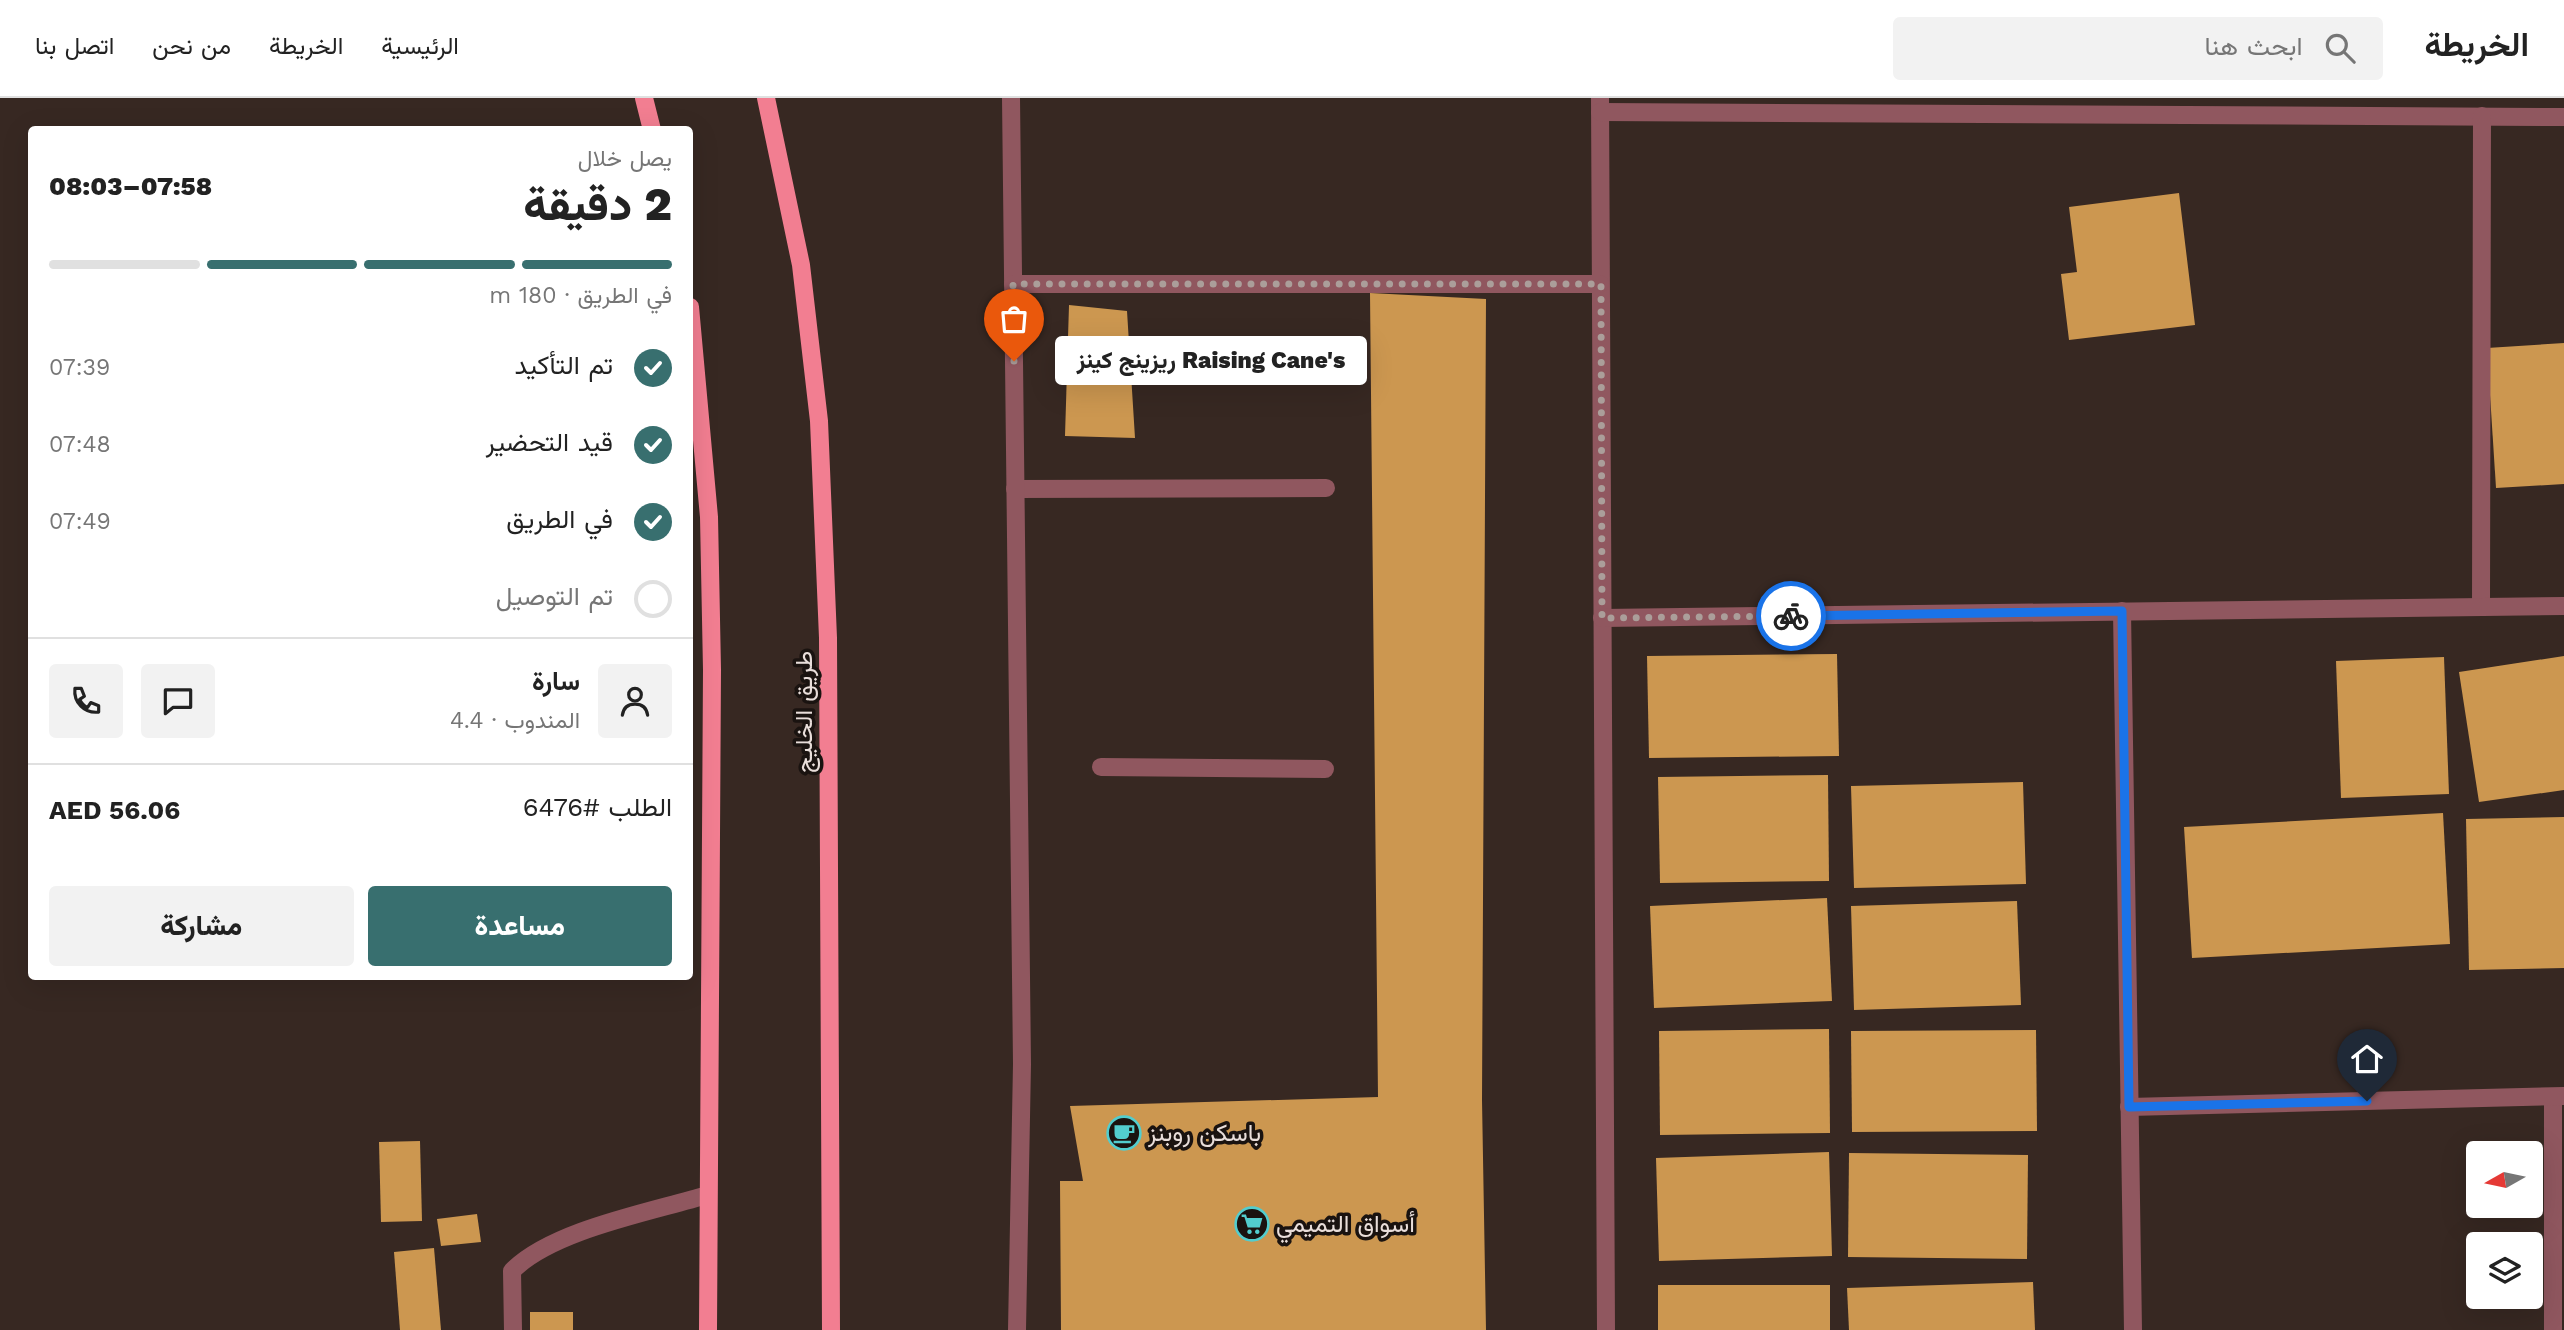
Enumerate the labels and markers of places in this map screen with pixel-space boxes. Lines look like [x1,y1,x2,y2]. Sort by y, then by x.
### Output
pin [984,289,1044,361]
callout: Raising Cane's ريزينج كينز [1056,336,1368,386]
pin [2337,1029,2397,1101]
cafe icon: باسكن روبنز [1105,1114,1143,1152]
place label: باسكن روبنز [1147,1119,1261,1148]
supermarket icon: أسواق التميمي [1233,1205,1271,1243]
place label: أسواق التميمي [1276,1210,1415,1243]

